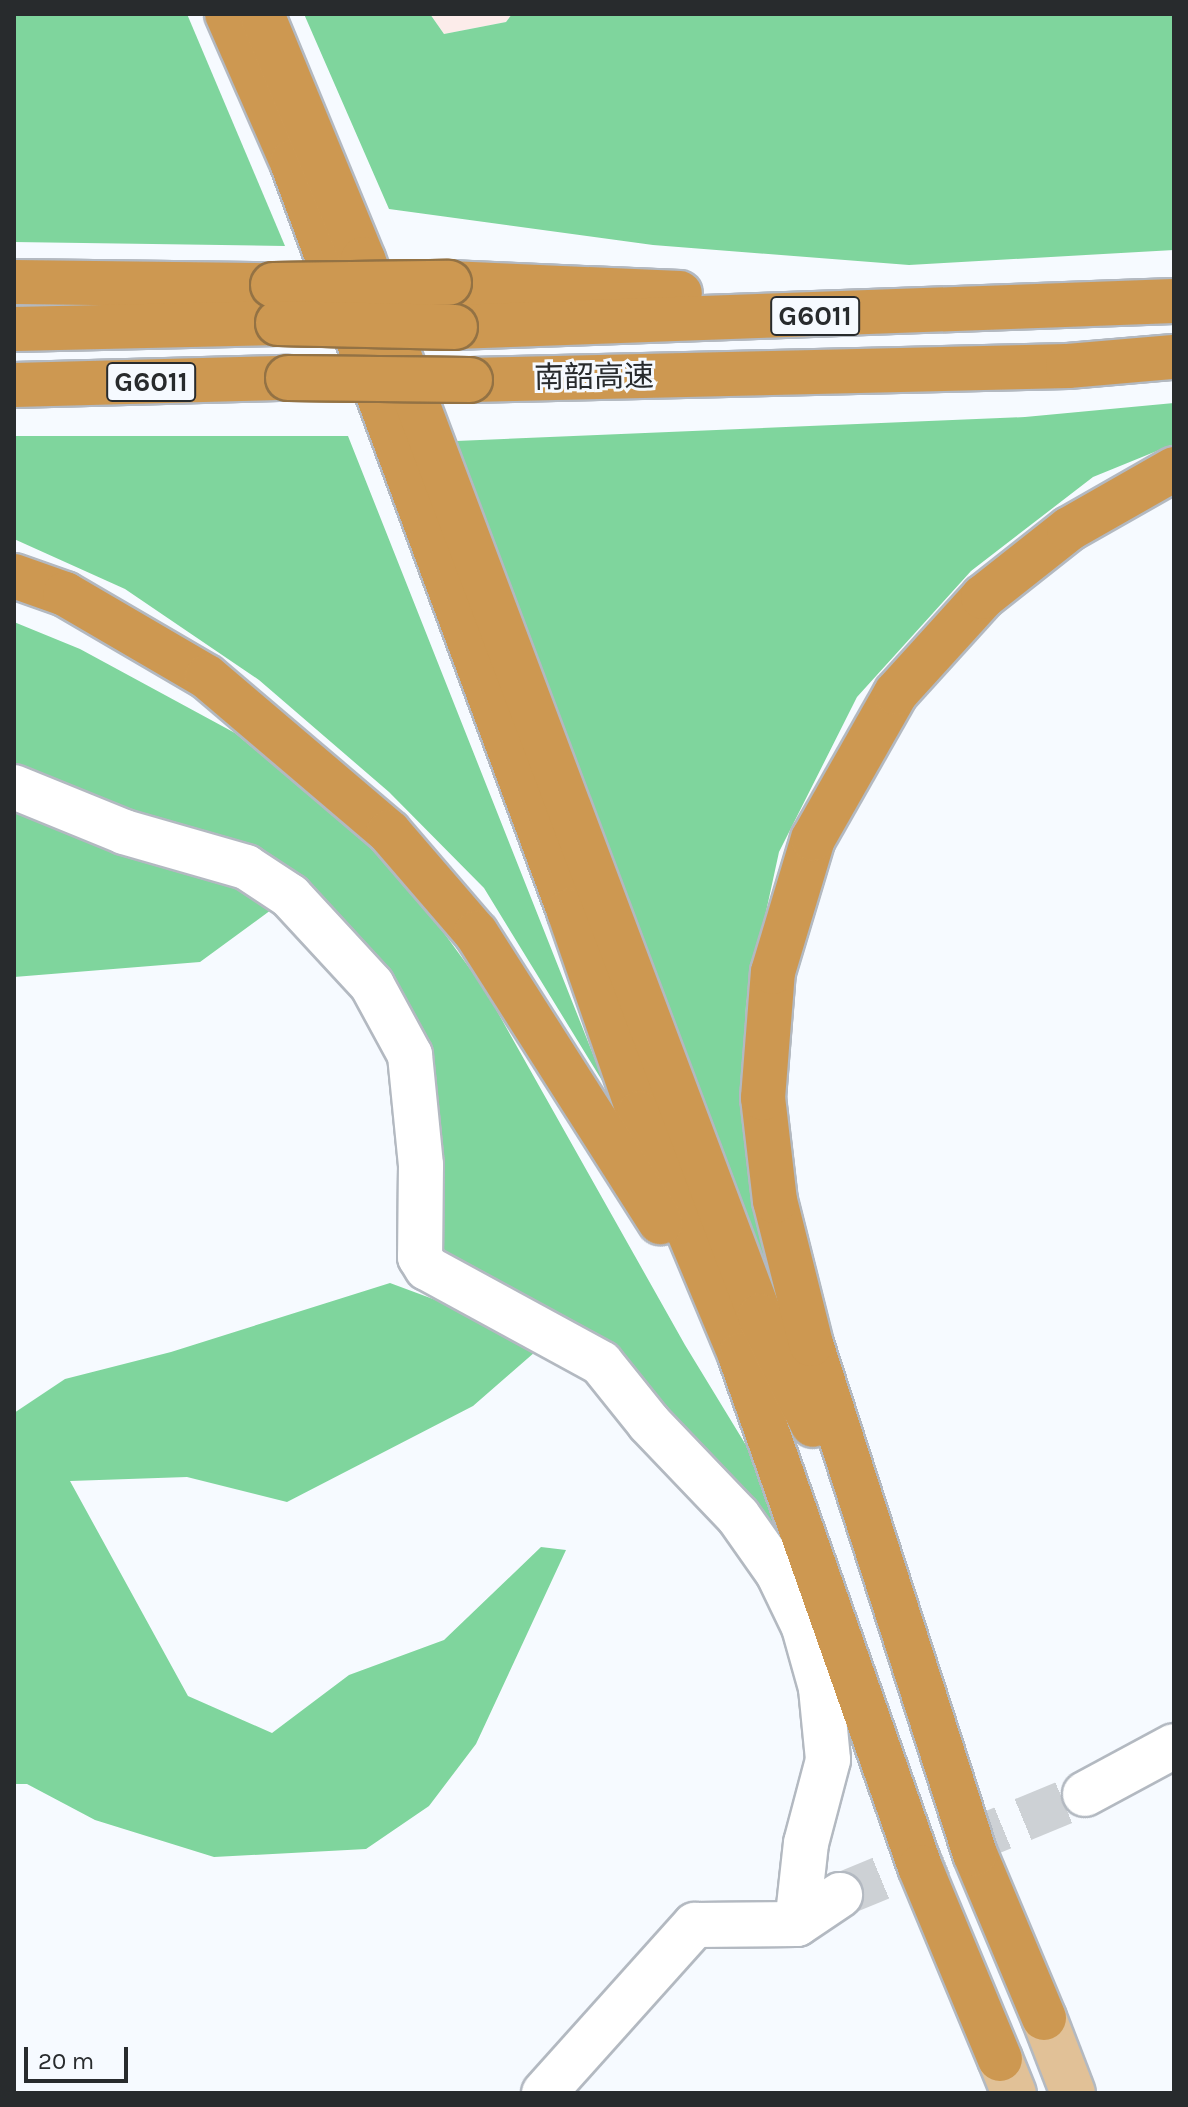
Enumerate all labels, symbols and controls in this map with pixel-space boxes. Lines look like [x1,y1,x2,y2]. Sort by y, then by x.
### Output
road number: G6011 [769,292,861,340]
road number: G6011 [105,358,197,406]
street label: 南韶高速 [534,358,654,396]
scale bar [28,2031,132,2081]
text: 20 m [38,2047,94,2075]

